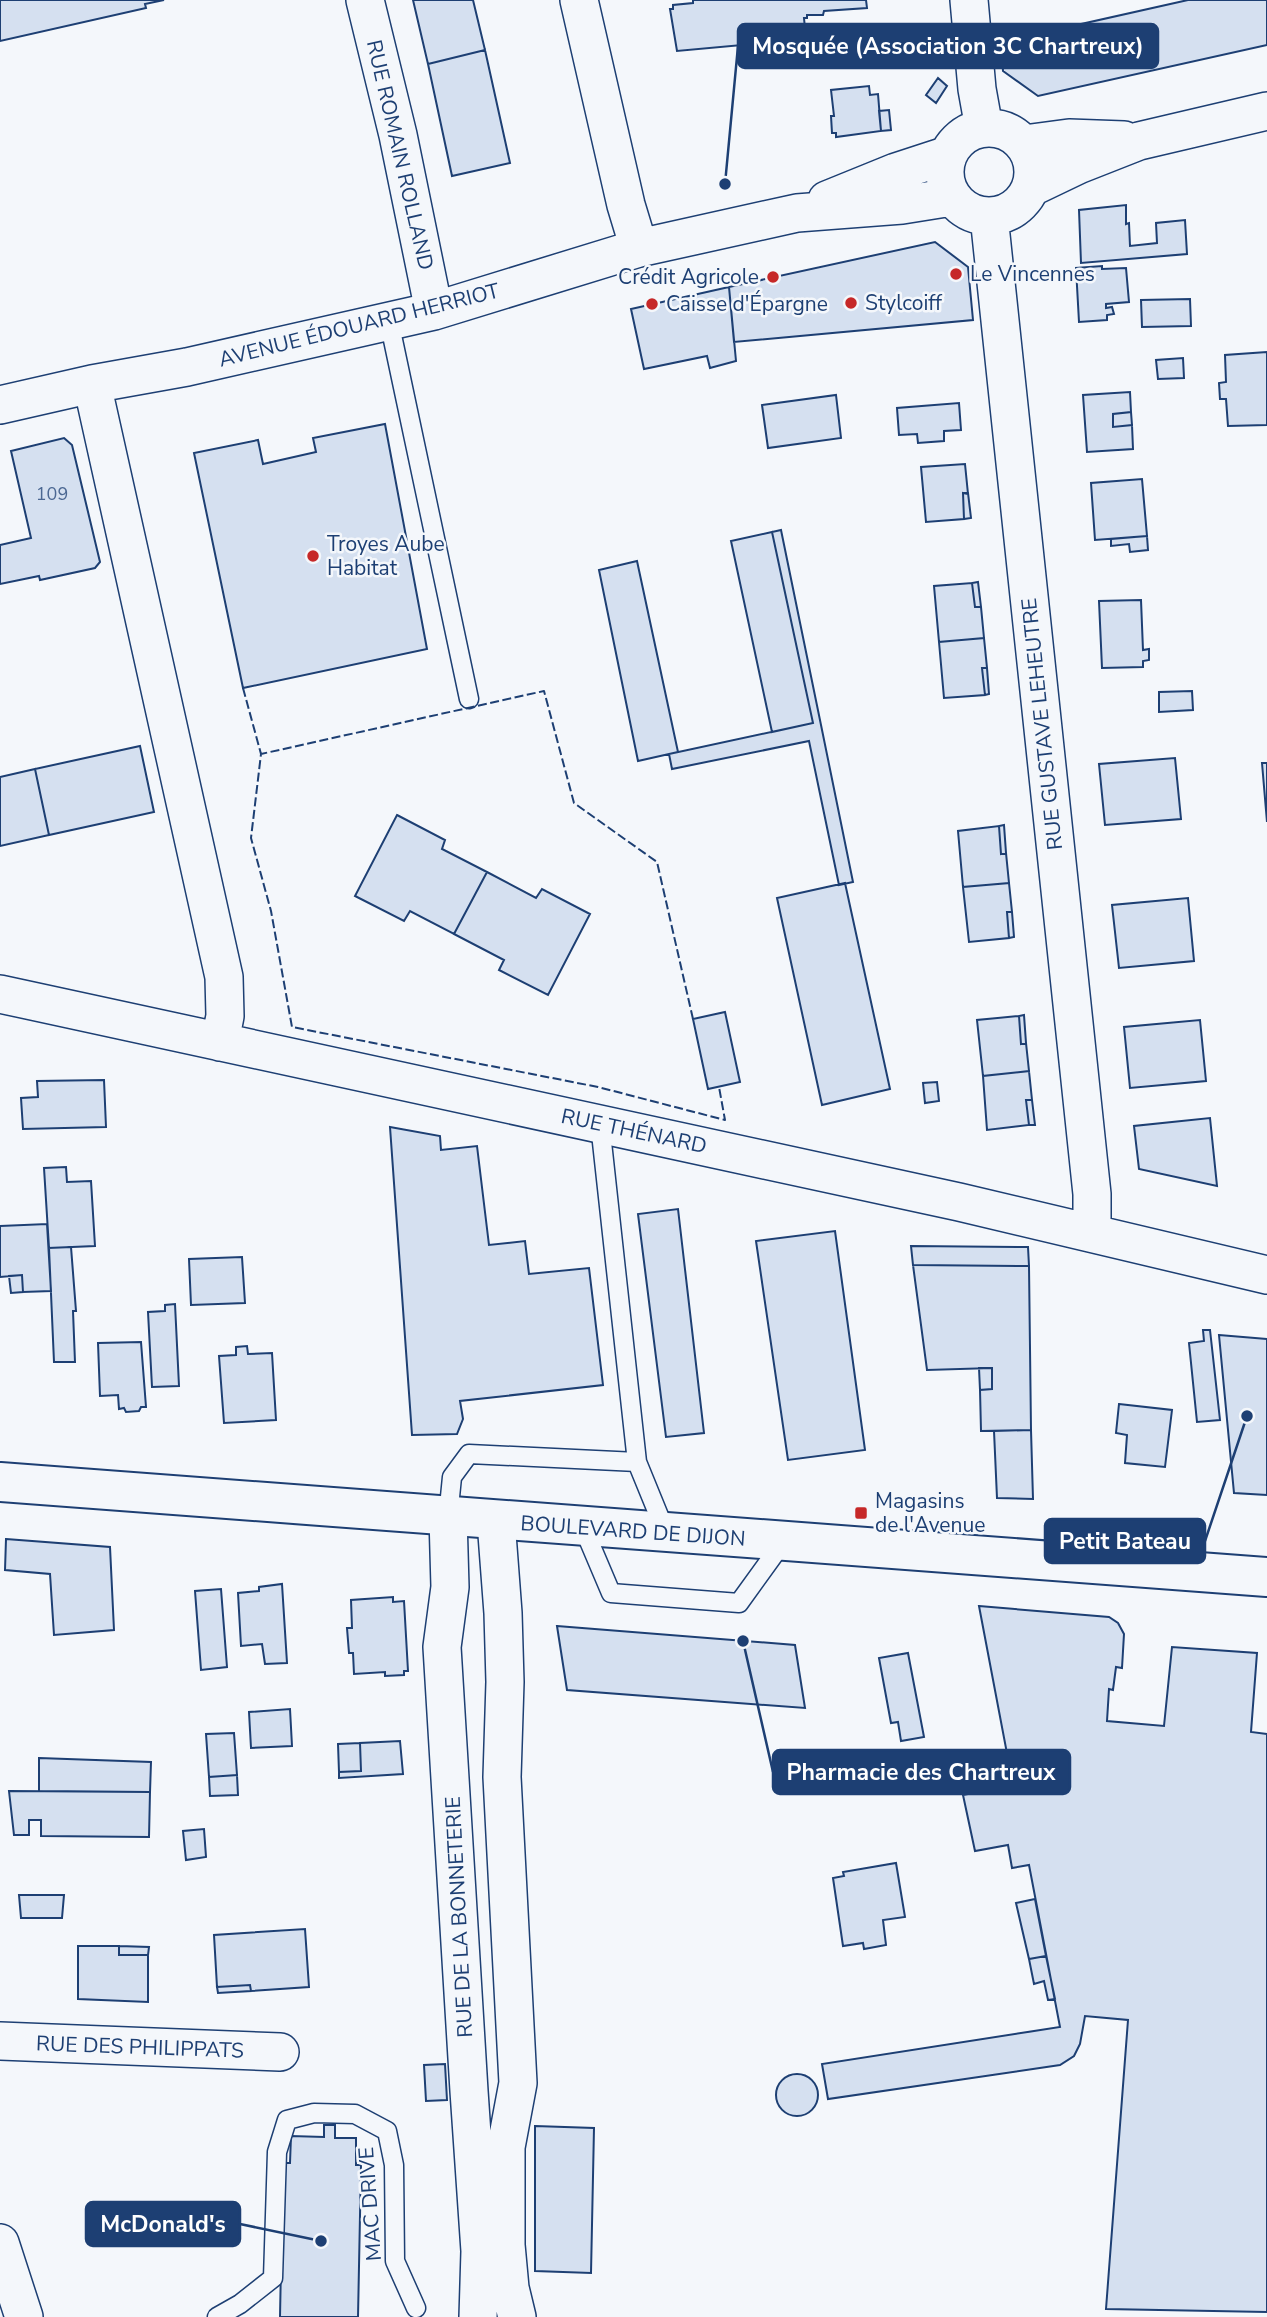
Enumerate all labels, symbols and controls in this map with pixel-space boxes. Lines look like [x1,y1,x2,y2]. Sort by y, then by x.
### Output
callout: Mosquée (Association 3C Chartreux) [738,24,1158,68]
text: Mosquée (Association 3C Chartreux) [752,31,1144,62]
street label: RUE ROMAIN ROLLAND [360,37,440,273]
place label: Le Vincennes [970,260,1095,288]
place label: Crédit Agricole [618,263,759,291]
marker: Le Vincennes [948,266,964,282]
marker: Crédit Agricole [765,269,781,285]
street label: AVENUE ÉDOUARD HERRIOT [216,276,503,373]
place label: Stylcoiff [865,289,943,317]
place label: Caisse d'Épargne [666,290,828,318]
marker: Stylcoiff [843,295,859,311]
marker: Caisse d'Épargne [644,296,660,312]
house number: 109 [36,482,68,506]
place label: Troyes Aube Habitat [327,530,445,582]
marker: Troyes Aube Habitat [305,548,321,564]
street label: RUE GUSTAVE LEHEUTRE [1015,596,1069,852]
street label: RUE THÉNARD [559,1102,709,1160]
place label: Magasins de l'Avenue [875,1487,985,1539]
marker: Magasins de l'Avenue [853,1505,869,1521]
street label: BOULEVARD DE DIJON [520,1509,746,1553]
callout: Petit Bateau [1045,1519,1205,1563]
text: Petit Bateau [1059,1526,1191,1557]
callout: Pharmacie des Chartreux [773,1750,1070,1794]
text: Pharmacie des Chartreux [786,1757,1056,1788]
street label: RUE DE LA BONNETERIE [439,1796,479,2038]
street label: RUE DES PHILIPPATS [35,2029,245,2065]
street label: MAC DRIVE [352,2146,388,2262]
callout: McDonald's [86,2202,240,2246]
text: McDonald's [100,2209,226,2240]

